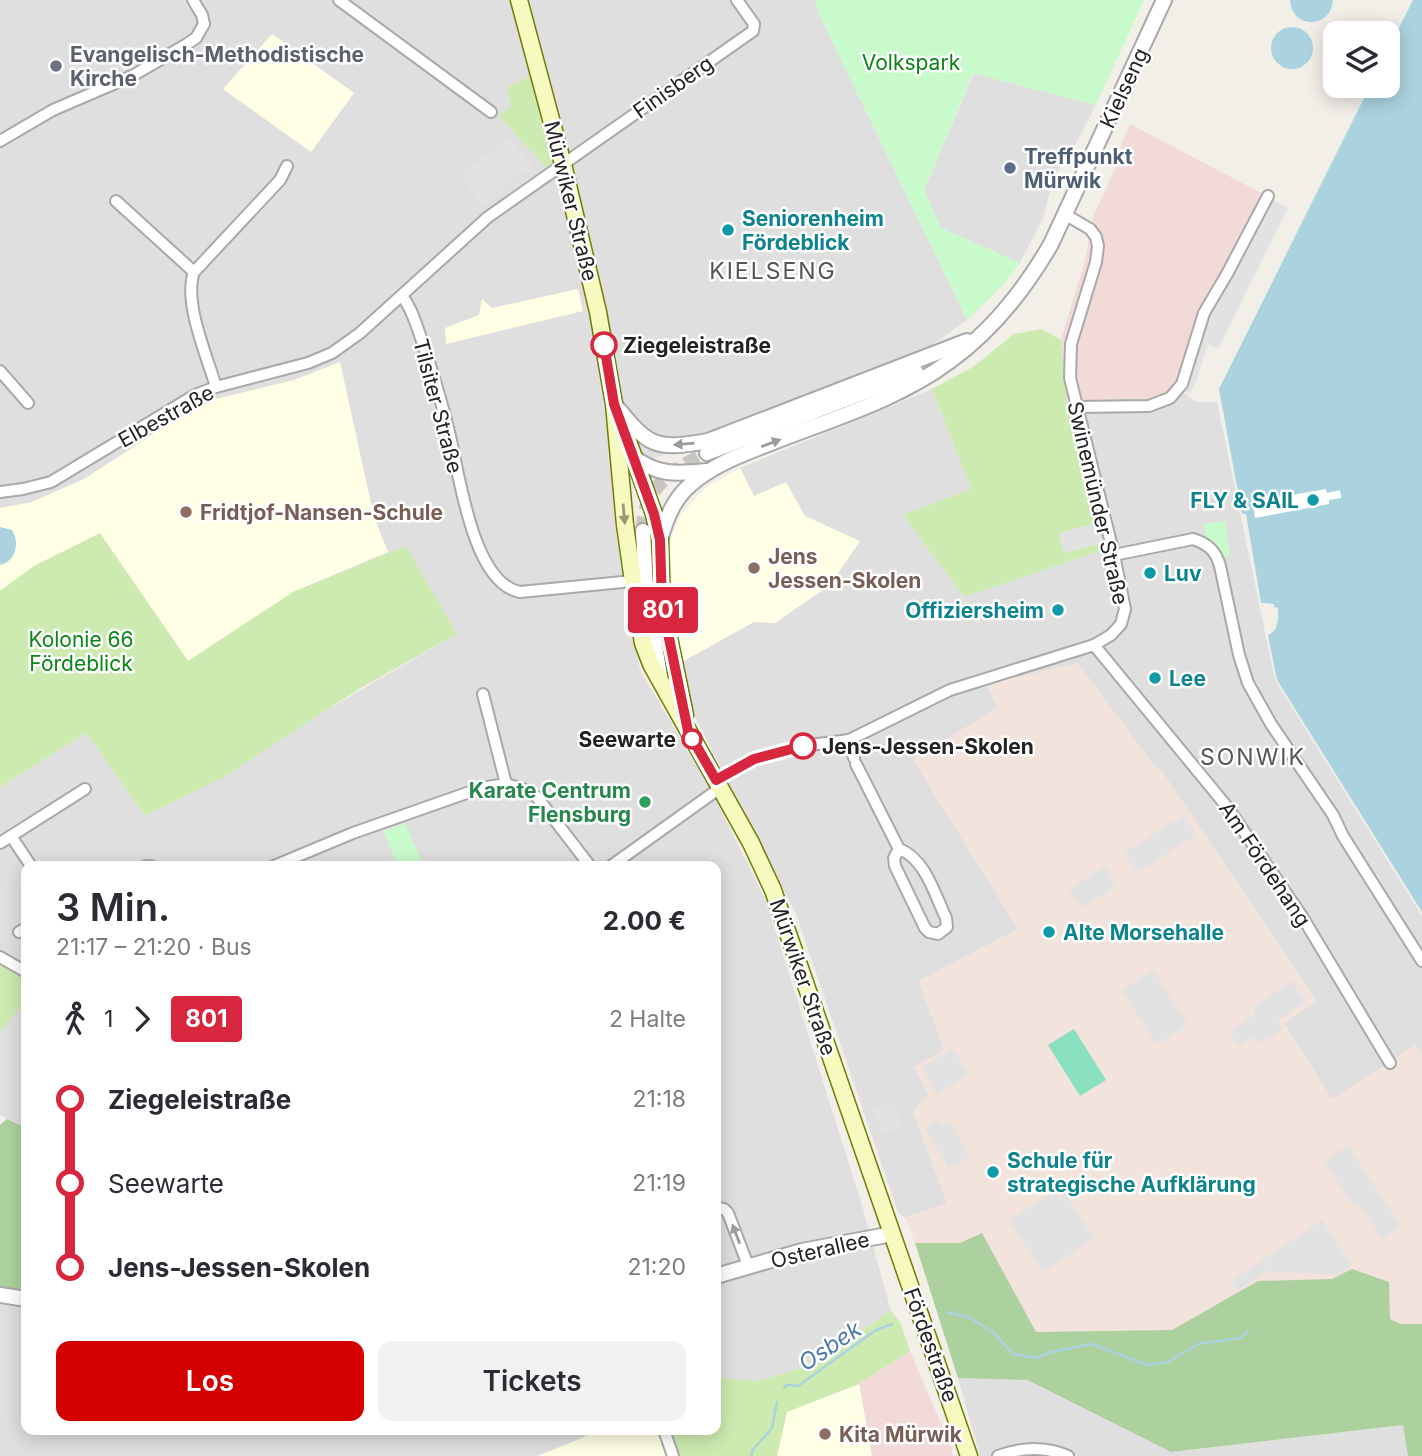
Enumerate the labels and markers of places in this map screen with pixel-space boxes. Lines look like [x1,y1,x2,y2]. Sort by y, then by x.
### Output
place label: Evangelisch-Methodistische Kirche [70,42,364,91]
marker: Evangelisch-Methodistische Kirche [48,58,64,74]
place label: Treffpunkt Mürwik [1024,144,1133,193]
marker: Treffpunkt Mürwik [1002,160,1018,176]
place label: Seniorenheim Fördeblick [742,206,884,255]
marker: Seniorenheim Fördeblick [720,222,736,238]
marker: Ziegeleistraße [591,332,617,358]
place label: Ziegeleistraße [623,333,771,358]
place label: FLY & SAIL [1190,488,1299,513]
marker: FLY & SAIL [1305,492,1321,508]
place label: Fridtjof-Nansen-Schule [200,500,443,525]
marker: Fridtjof-Nansen-Schule [178,504,194,520]
place label: Jens Jessen-Skolen [768,544,921,593]
marker: Jens Jessen-Skolen [746,560,762,576]
place label: Luv [1164,561,1202,586]
marker: Luv [1142,565,1158,581]
place label: Offiziersheim [905,598,1044,623]
marker: Offiziersheim [1050,602,1066,618]
place label: Lee [1169,666,1206,691]
marker: Lee [1147,670,1163,686]
place label: Seewarte [579,727,676,752]
marker: Seewarte [682,729,702,749]
marker: Jens-Jessen-Skolen [790,733,816,759]
place label: Jens-Jessen-Skolen [822,734,1034,759]
place label: Karate Centrum Flensburg [469,778,631,827]
marker: Karate Centrum Flensburg [637,794,653,810]
place label: Alte Morsehalle [1063,920,1224,945]
marker: Alte Morsehalle [1041,924,1057,940]
place label: Schule für strategische Aufklärung [1007,1148,1256,1197]
marker: Schule für strategische Aufklärung [985,1164,1001,1180]
place label: Kita Mürwik [839,1422,963,1447]
marker: Kita Mürwik [817,1426,833,1442]

